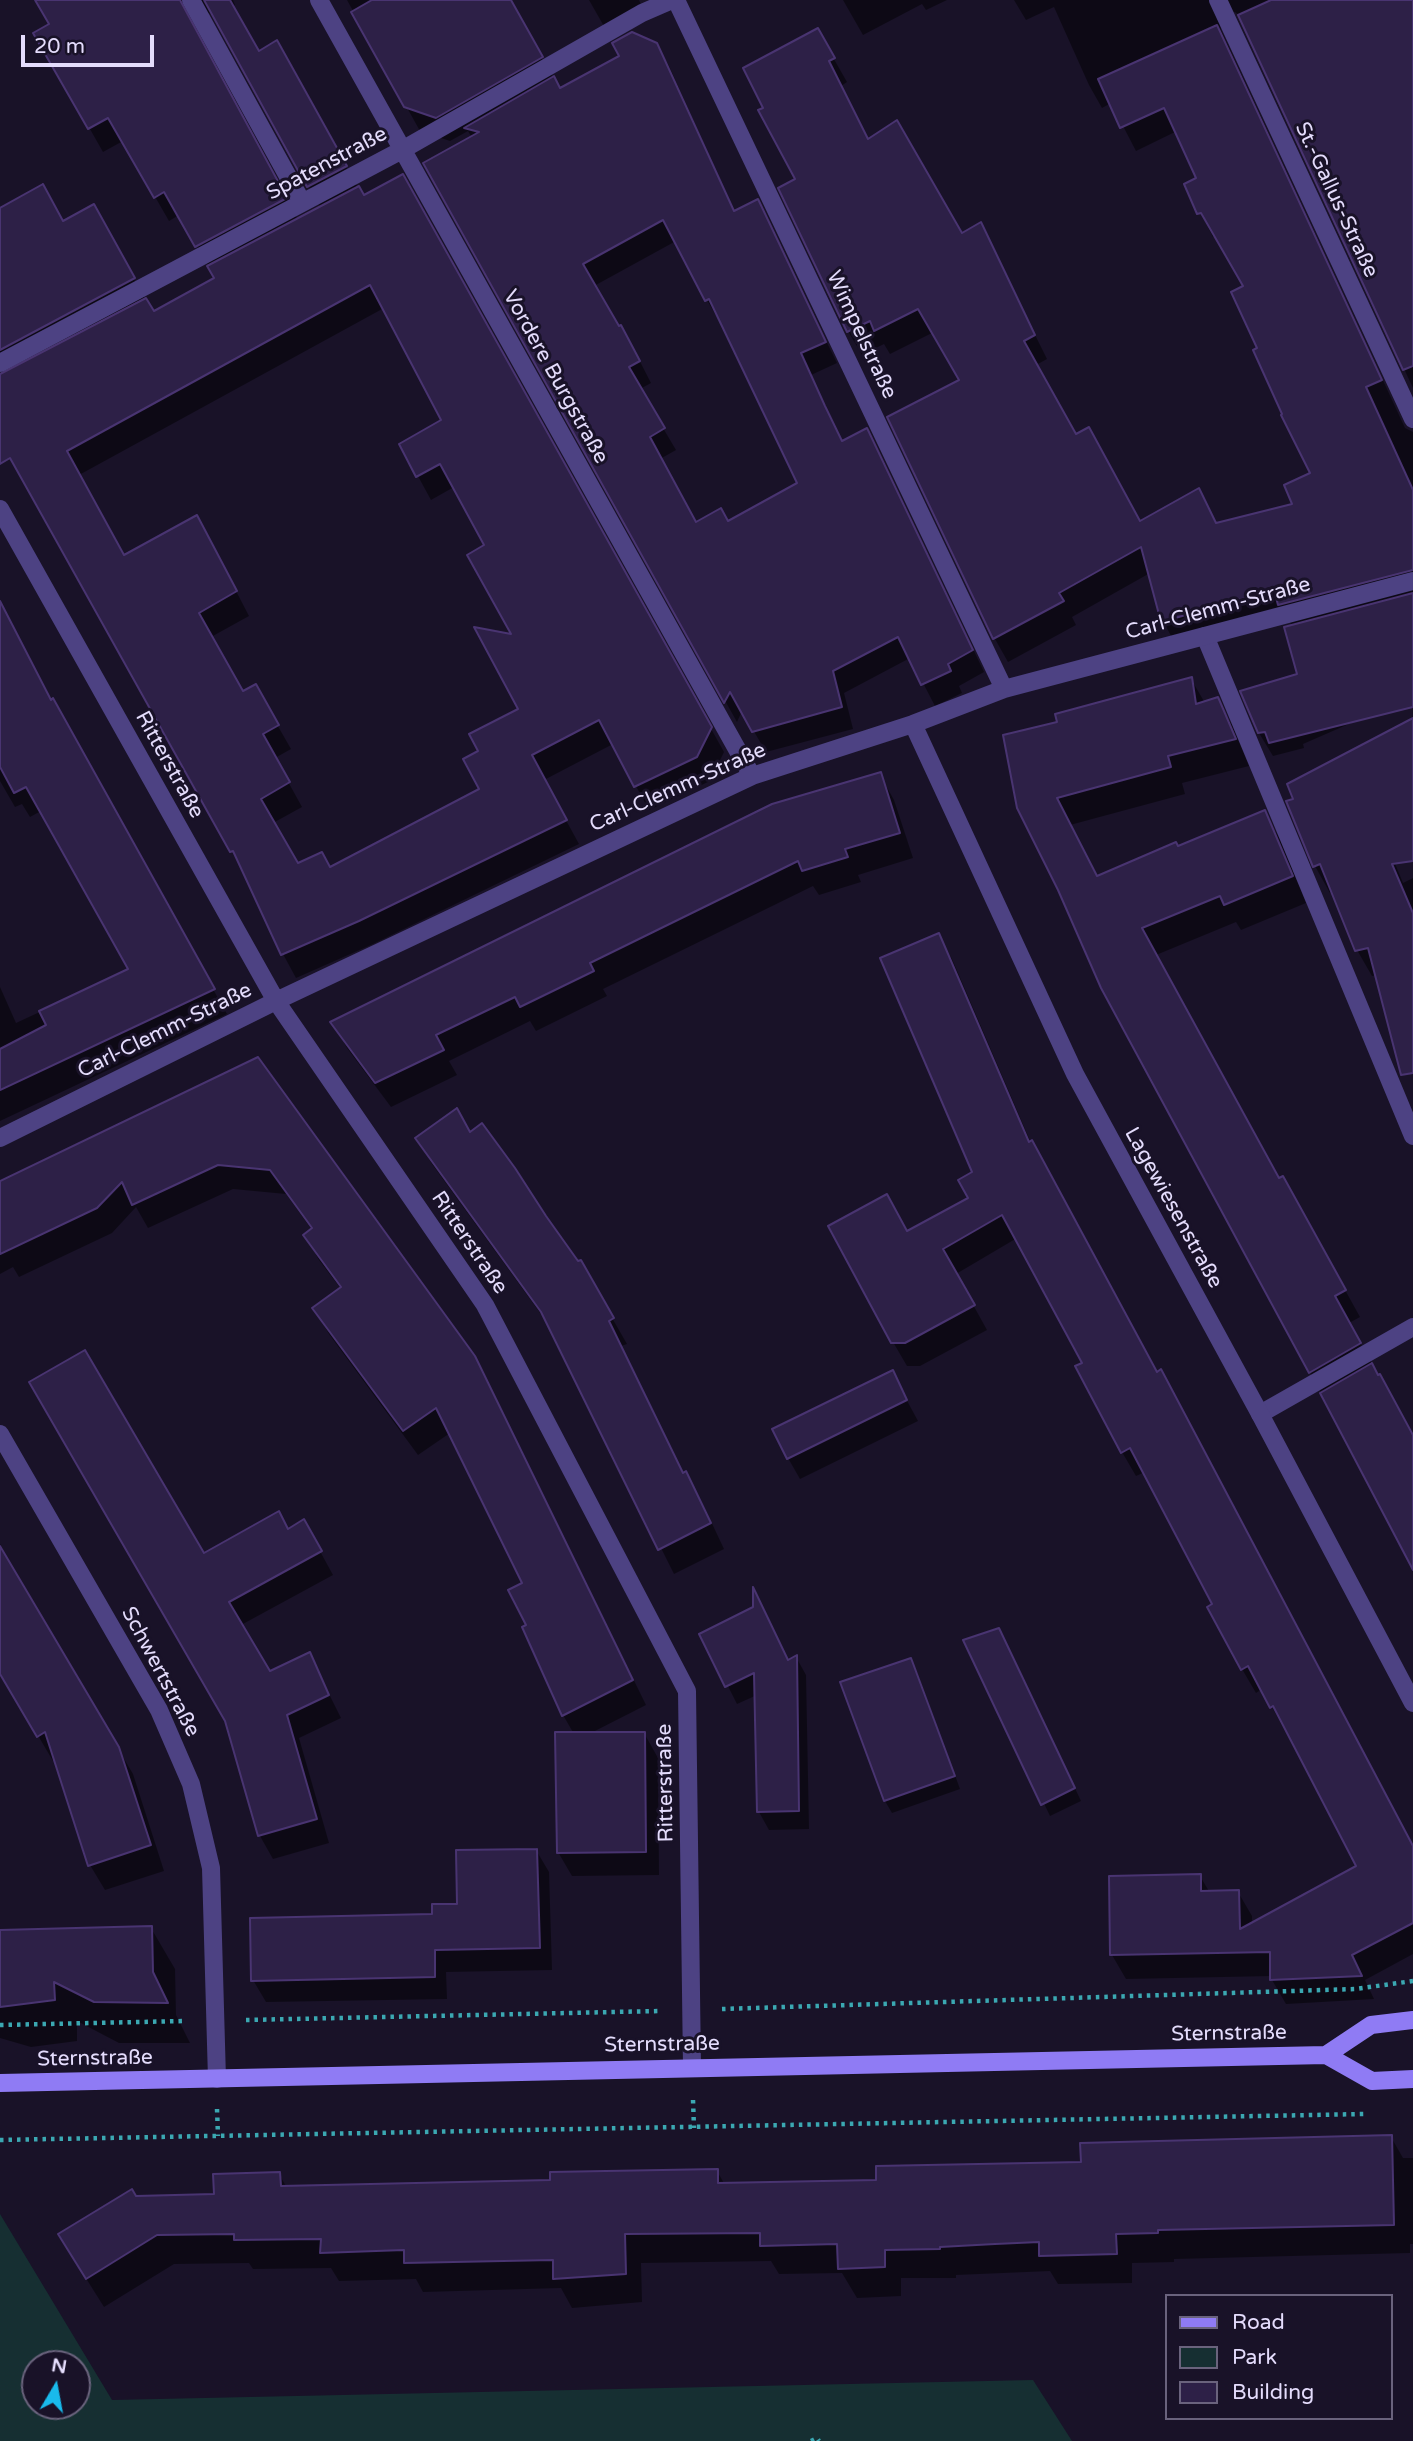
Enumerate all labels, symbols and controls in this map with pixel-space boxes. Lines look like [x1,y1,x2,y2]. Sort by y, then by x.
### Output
scale bar [24,21,158,65]
text: 20 m [34,34,85,59]
street label: St.-Gallus-Straße [1289,118,1383,282]
street label: Spatenstraße [263,122,391,206]
street label: Wimpelstraße [820,267,902,403]
street label: Vordere Burgstraße [497,286,613,468]
street label: Carl-Clemm-Straße [1123,572,1313,646]
street label: Ritterstraße [129,707,209,823]
street label: Carl-Clemm-Straße [586,738,770,838]
street label: Carl-Clemm-Straße [74,978,256,1084]
street label: Lagewiesenstraße [1118,1123,1228,1293]
street label: Ritterstraße [425,1187,513,1299]
street label: Schwertstraße [115,1603,205,1741]
street label: Ritterstraße [652,1724,680,1842]
street label: Sternstraße [1171,2020,1287,2048]
street label: Sternstraße [604,2031,720,2059]
street label: Sternstraße [37,2045,153,2073]
legend [1164,2294,1392,2420]
text: Road [1232,2310,1285,2335]
text: Park [1232,2345,1277,2370]
north arrow [21,2350,91,2420]
text: N [50,2354,69,2378]
text: Building [1232,2380,1314,2405]

